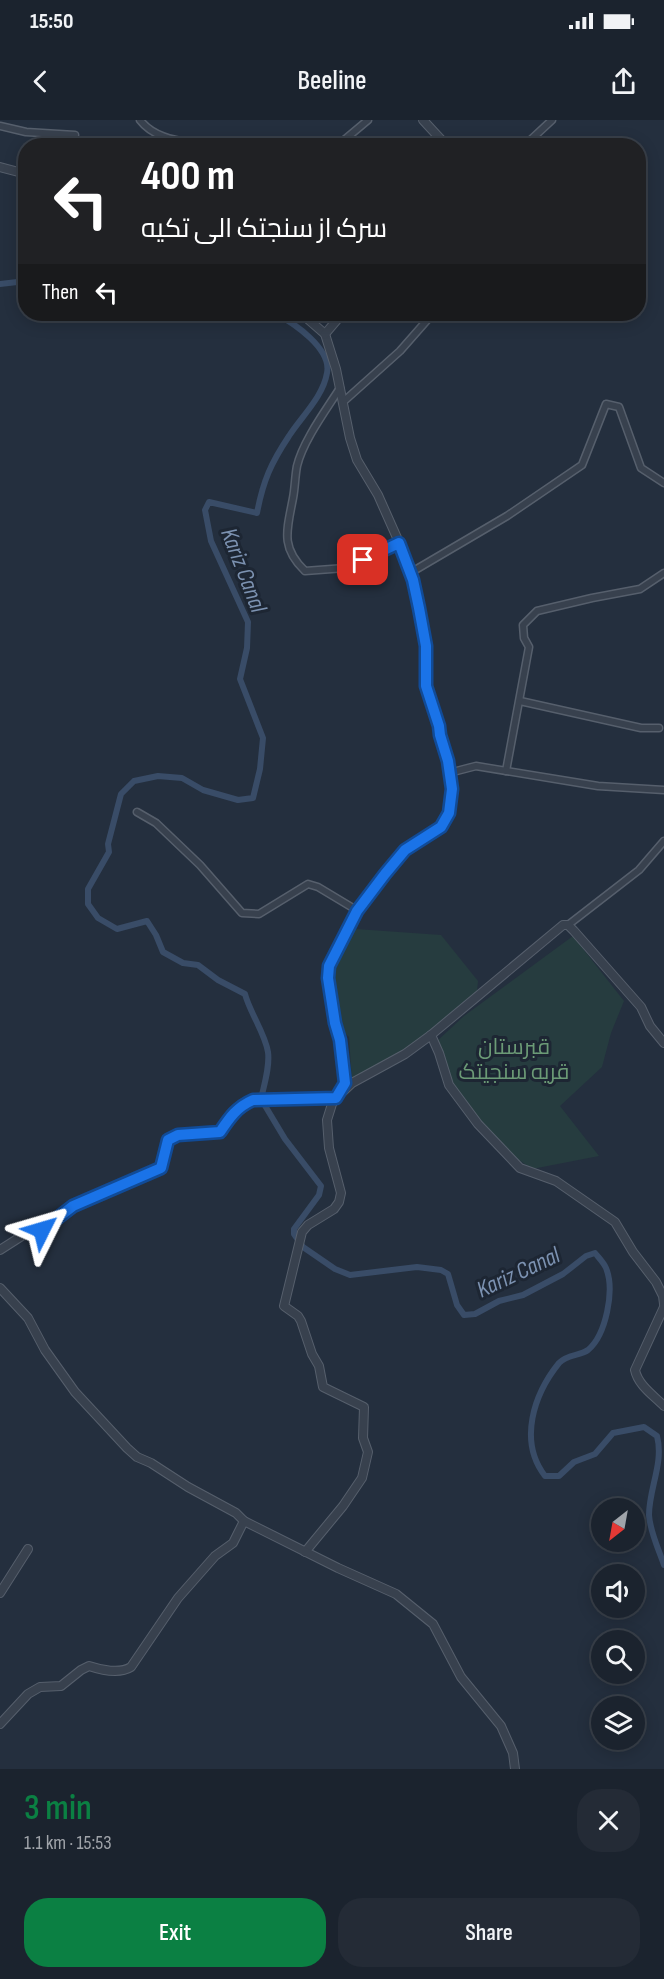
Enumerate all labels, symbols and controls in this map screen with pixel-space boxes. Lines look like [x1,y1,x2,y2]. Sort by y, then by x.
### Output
text: 15:50 [30,8,73,35]
icon: back [24,65,57,98]
text: Beeline [297,65,367,97]
icon: share [607,65,640,98]
text: 400 m [141,151,235,202]
icon: left [42,162,120,240]
text: سرک از سنجتک الی تکیه [141,213,387,245]
icon: left [90,276,123,309]
text: Then [42,279,78,306]
water label: Kariz Canal [214,524,273,617]
pin [337,534,388,585]
icon: arrive [346,543,379,576]
park label: قبرستان قریه سنجیتک [459,1034,569,1086]
position arrow [10,1198,74,1262]
water label: Kariz Canal [472,1240,565,1304]
north arrow [591,1498,645,1552]
map controls [591,1498,645,1750]
button: sound [591,1564,645,1618]
button: search [591,1630,645,1684]
button: layers [591,1696,645,1750]
text: 3 min [24,1787,92,1830]
button: close [577,1789,640,1852]
text: 1.1 km · 15:53 [24,1831,112,1855]
button: Exit [24,1898,326,1967]
button: Share [338,1898,640,1967]

